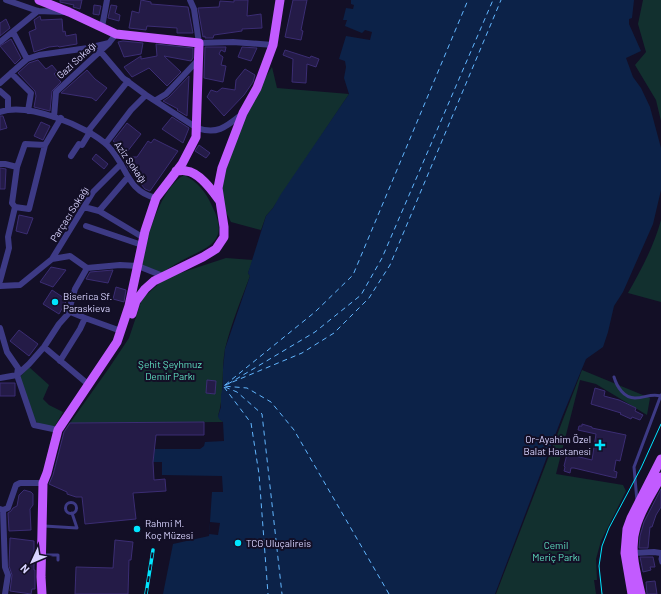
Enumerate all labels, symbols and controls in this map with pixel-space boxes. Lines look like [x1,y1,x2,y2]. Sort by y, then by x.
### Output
street label: Gazi Sokağı [54,39,98,81]
street label: Aziz Sokağı [112,139,150,185]
street label: Parçacı Sokağı [47,184,91,244]
place label: Biserica Sf. Paraskieva [63,290,112,314]
marker: Biserica Sf. Paraskieva [50,297,60,307]
park label: Şehit Şeyhmuz Demir Parkı [138,358,202,382]
place label: Or-Ayahim Özel Balat Hastanesi [524,433,591,457]
marker: Or-Ayahim Özel Balat Hastanesi [594,439,606,451]
place label: Rahmi M. Koç Müzesi [145,517,193,541]
marker: Rahmi M. Koç Müzesi [132,524,142,534]
place label: TCG Uluçalireis [246,537,311,549]
marker: TCG Uluçalireis [233,538,243,548]
park label: Cemil Meriç Parkı [532,539,580,563]
north arrow [12,542,52,582]
text: N [17,562,32,576]

